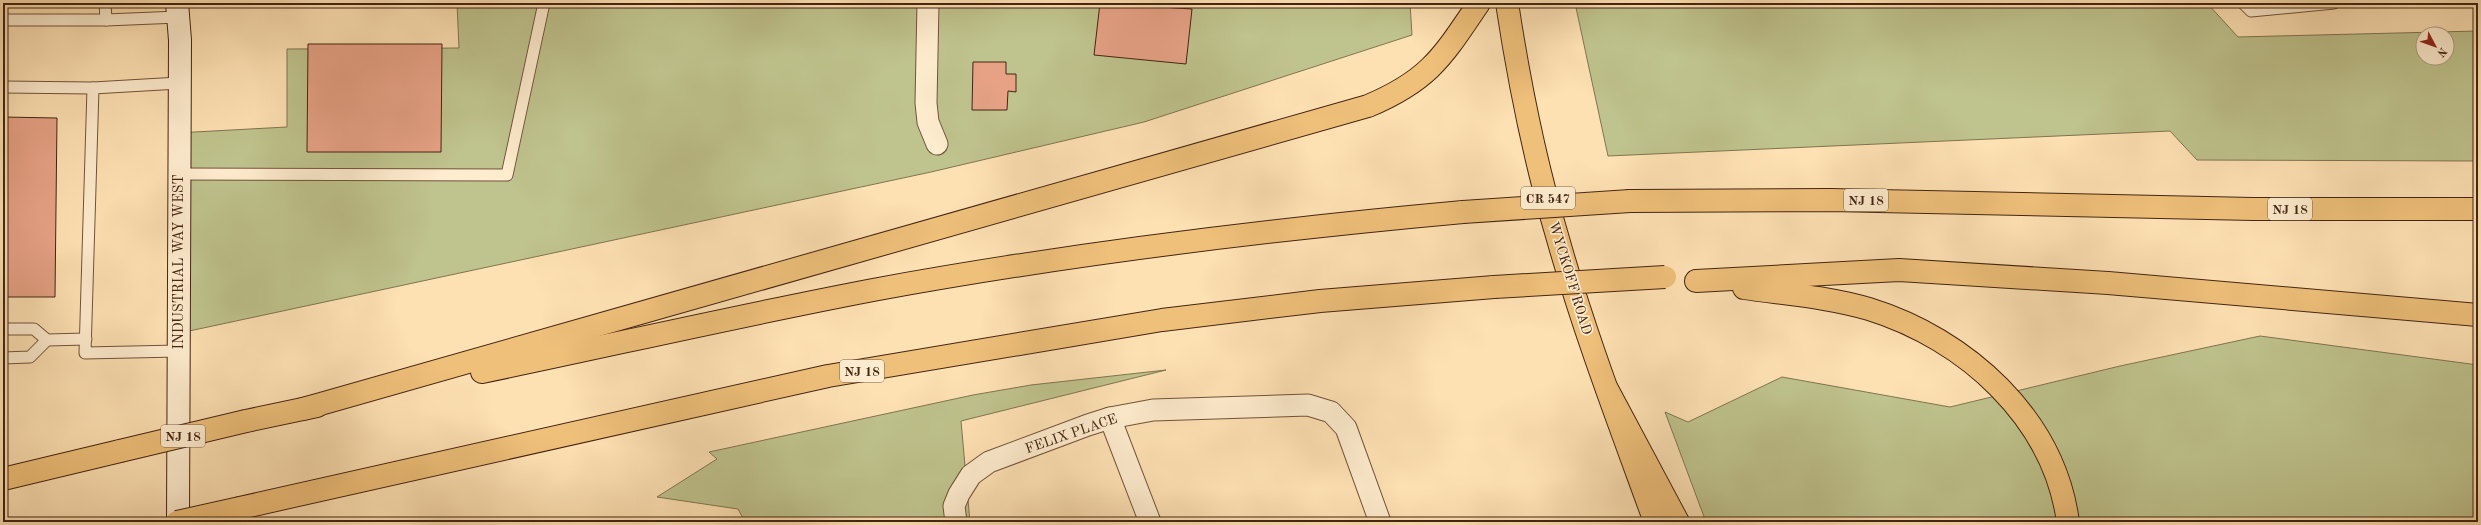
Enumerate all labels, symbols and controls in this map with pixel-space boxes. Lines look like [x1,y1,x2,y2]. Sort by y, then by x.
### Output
north arrow [2415,26,2455,66]
text: N [2434,45,2448,59]
street label: INDUSTRIAL WAY WEST [172,174,186,350]
road number: CR 547 [1521,187,1575,209]
road number: NJ 18 [1844,189,1888,211]
road number: NJ 18 [2268,198,2312,220]
street label: WYCKOFF ROAD [1546,220,1594,337]
road number: NJ 18 [840,360,884,382]
street label: FELIX PLACE [1023,412,1119,456]
road number: NJ 18 [161,425,205,447]

